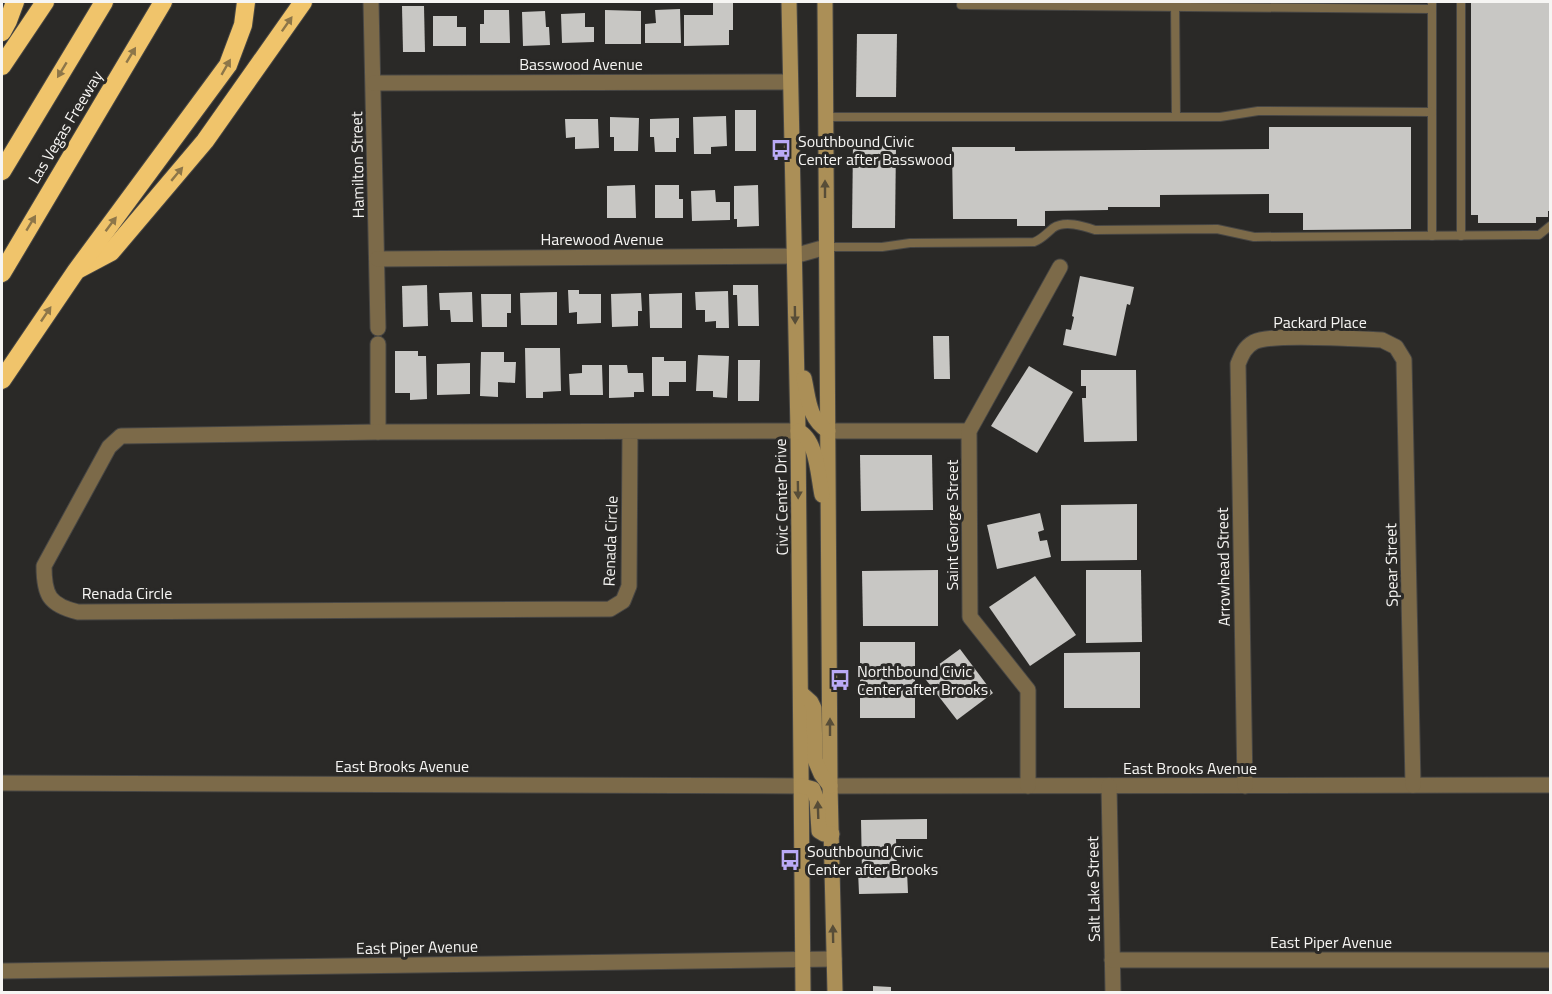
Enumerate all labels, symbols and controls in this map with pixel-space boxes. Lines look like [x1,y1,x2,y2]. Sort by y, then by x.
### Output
one-way arrow [281,17,293,33]
one-way arrow [126,46,136,63]
street label: Basswood Avenue [519,52,643,76]
one-way arrow [220,59,231,75]
one-way arrow [57,62,68,78]
street label: Las Vegas Freeway [22,66,108,188]
street label: Hamilton Street [344,111,370,219]
place label: Southbound Civic Center after Basswood [798,129,952,171]
bus stop icon: Southbound Civic Center after Basswood [769,138,793,162]
one-way arrow [171,166,184,182]
one-way arrow [820,179,830,198]
one-way arrow [26,215,37,231]
one-way arrow [104,216,117,232]
street label: Harewood Avenue [540,227,664,251]
one-way arrow [791,305,800,324]
one-way arrow [40,307,52,323]
street label: Packard Place [1273,310,1367,334]
street label: Civic Center Drive [768,438,794,556]
street label: Saint George Street [940,459,964,590]
one-way arrow [794,480,803,499]
street label: Renada Circle [596,495,624,587]
street label: Arrowhead Street [1210,507,1236,627]
street label: Spear Street [1378,523,1404,607]
street label: Renada Circle [82,581,172,605]
place label: Northbound Civic Center after Brooks [857,659,988,701]
bus stop icon: Northbound Civic Center after Brooks [828,668,852,692]
one-way arrow [825,718,835,737]
street label: East Brooks Avenue [335,754,469,778]
street label: East Brooks Avenue [1123,756,1257,780]
one-way arrow [813,801,822,820]
street label: Salt Lake Street [1080,836,1106,942]
place label: Southbound Civic Center after Brooks [807,839,938,881]
bus stop icon: Southbound Civic Center after Brooks [778,848,802,872]
one-way arrow [829,925,838,944]
street label: East Piper Avenue [1270,930,1392,954]
street label: East Piper Avenue [356,934,478,960]

